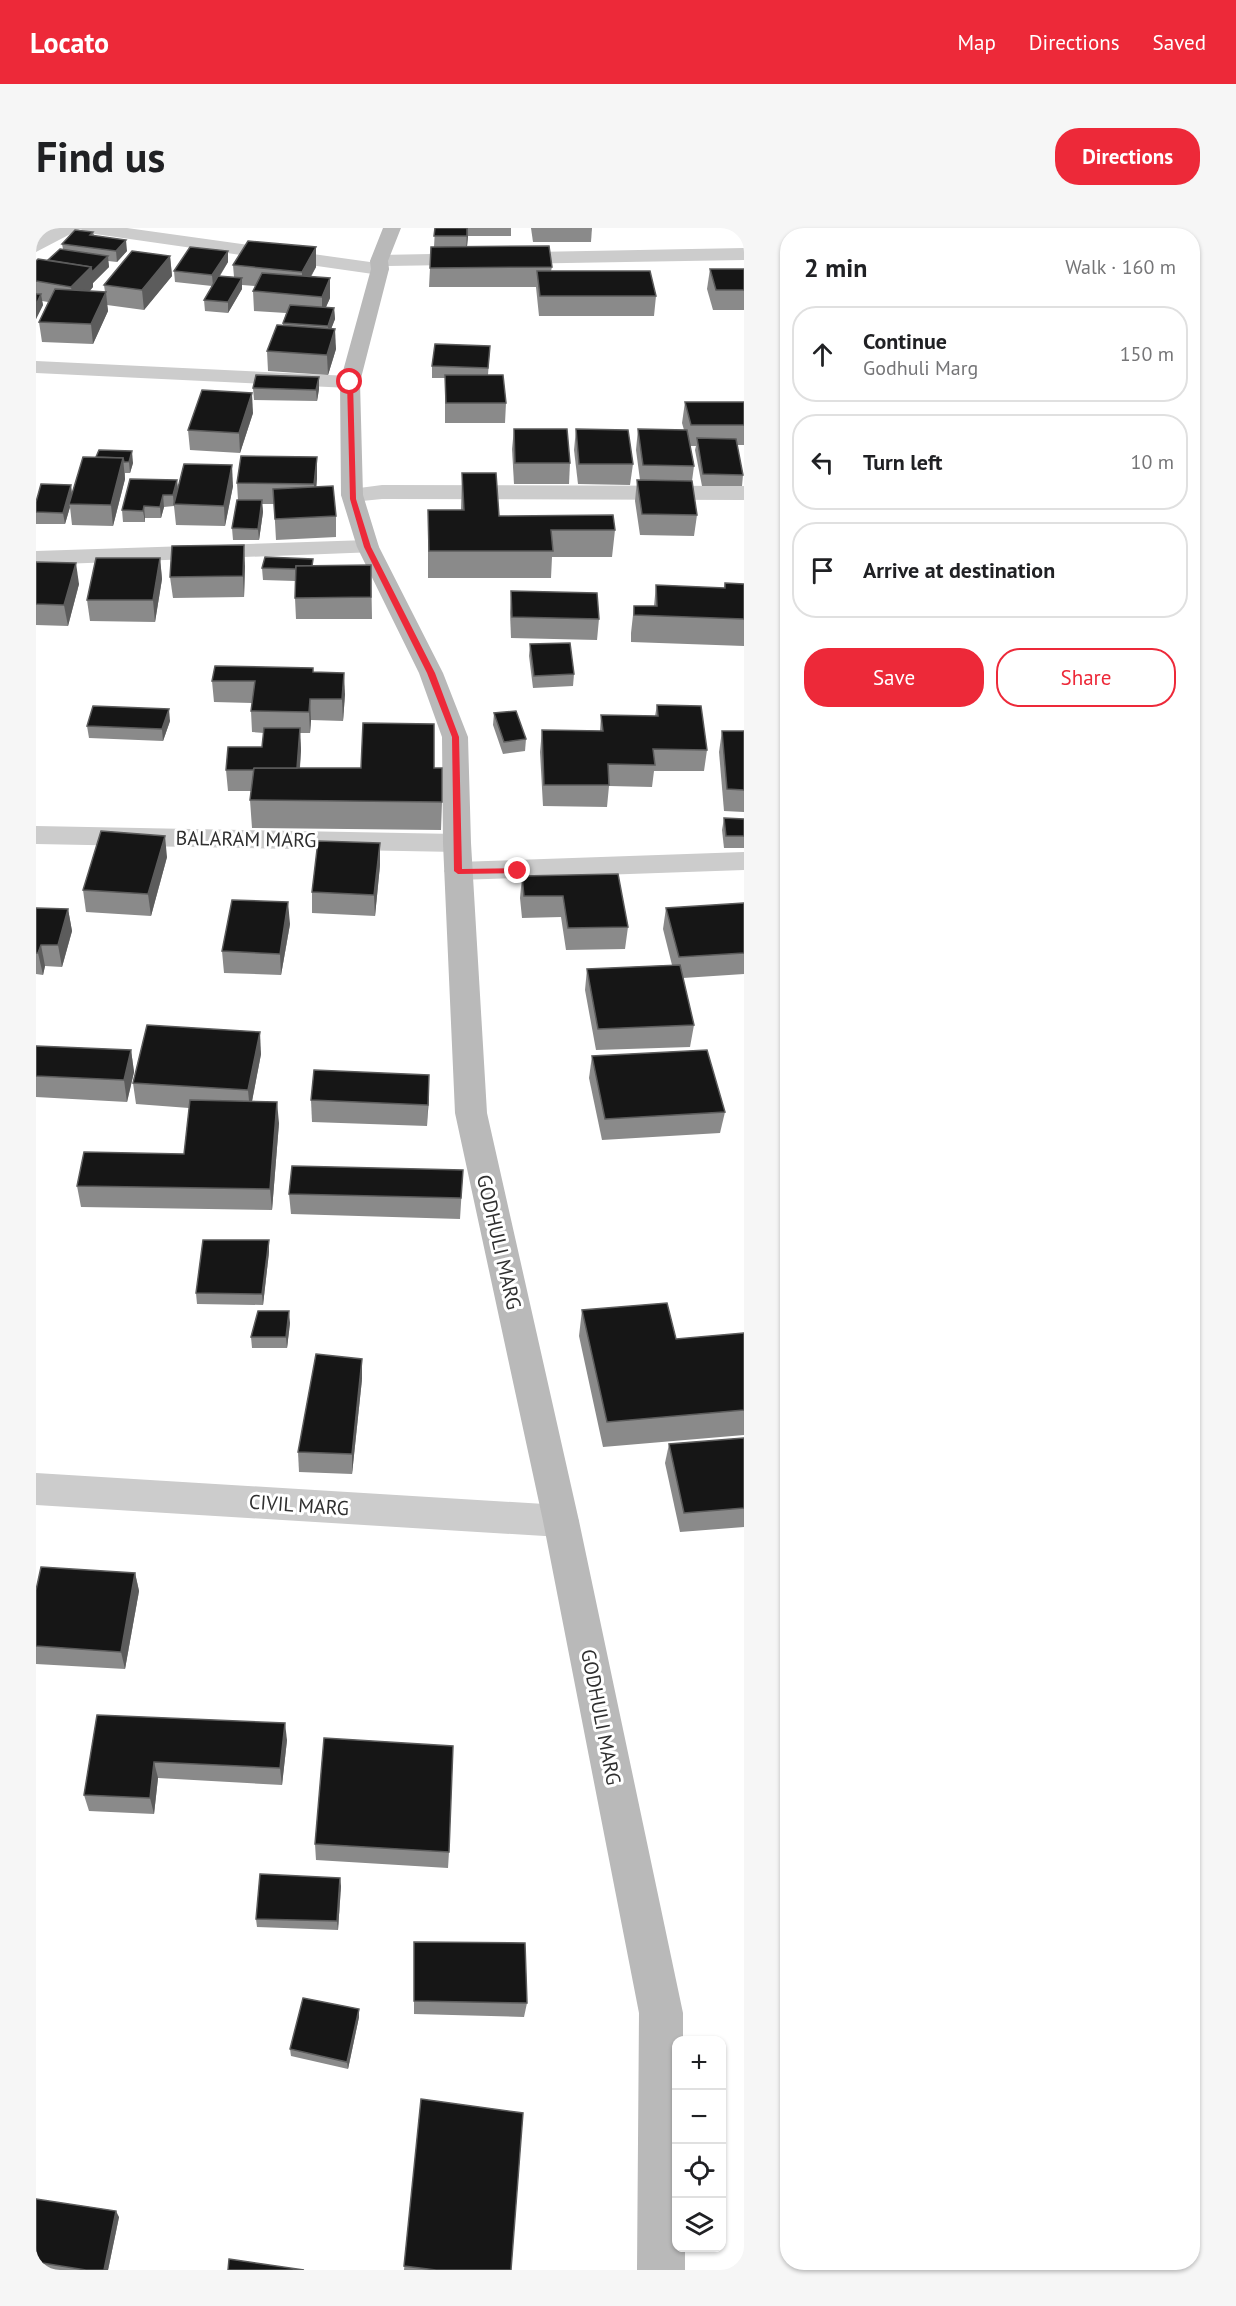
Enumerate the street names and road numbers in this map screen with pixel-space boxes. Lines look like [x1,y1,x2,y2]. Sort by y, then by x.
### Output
street label: BALARAM MARG [176,825,316,853]
street label: GODHULI MARG [471,1172,527,1312]
street label: CIVIL MARG [248,1489,350,1521]
street label: GODHULI MARG [575,1647,627,1787]

